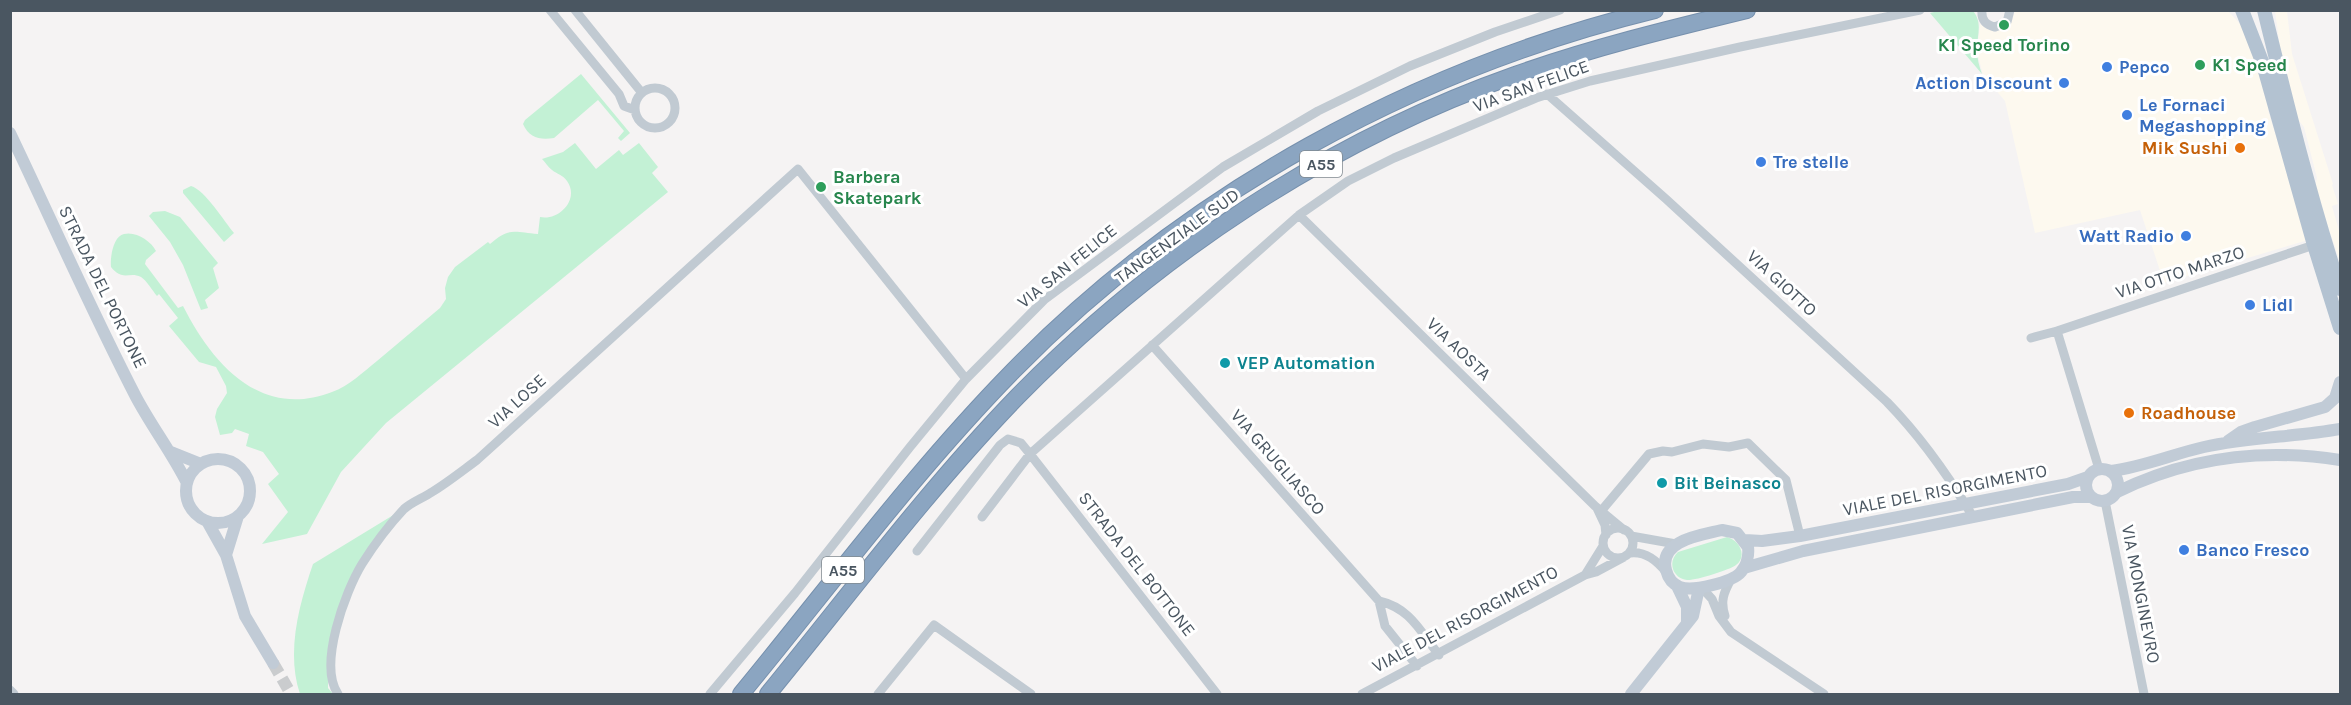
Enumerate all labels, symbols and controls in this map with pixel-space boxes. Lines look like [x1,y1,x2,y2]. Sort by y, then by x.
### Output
marker: K1 Speed Torino [1997,18,2011,32]
place label: K1 Speed Torino [1938,34,2070,56]
place label: K1 Speed [2212,54,2287,76]
street label: VIA SAN FELICE [1470,55,1592,117]
place label: Pepco [2119,56,2170,78]
marker: K1 Speed [2193,58,2207,72]
marker: Pepco [2100,60,2114,74]
place label: Action Discount [1915,72,2052,94]
marker: Action Discount [2057,76,2071,90]
place label: Le Fornaci Megashopping [2139,94,2266,137]
marker: Le Fornaci Megashopping [2120,108,2134,122]
place label: Mik Sushi [2142,137,2228,159]
marker: Mik Sushi [2233,141,2247,155]
road number: A55 [1300,151,1342,177]
place label: Tre stelle [1773,151,1849,173]
marker: Tre stelle [1754,155,1768,169]
place label: Barbera Skatepark [833,166,922,209]
marker: Barbera Skatepark [814,180,828,194]
street label: TANGENZIALE SUD [1111,184,1243,288]
street label: STRADA DEL PORTONE [54,202,152,372]
street label: VIA SAN FELICE [1013,219,1121,313]
place label: Watt Radio [2079,225,2174,247]
marker: Watt Radio [2179,229,2193,243]
street label: VIA OTTO MARZO [2113,241,2247,303]
street label: VIA GIOTTO [1742,245,1822,321]
place label: Lidl [2262,294,2293,316]
marker: Lidl [2243,298,2257,312]
street label: VIA AOSTA [1422,313,1496,385]
place label: VEP Automation [1237,352,1375,374]
marker: VEP Automation [1218,356,1232,370]
street label: VIA LOSE [483,369,551,433]
place label: Roadhouse [2141,402,2236,424]
street label: VIA GRUGLIASCO [1226,405,1330,519]
marker: Roadhouse [2122,406,2136,420]
street label: VIALE DEL RISORGIMENTO [1841,459,2049,521]
place label: Bit Beinasco [1674,472,1781,494]
marker: Bit Beinasco [1655,476,1669,490]
street label: STRADA DEL BOTTONE [1074,487,1200,641]
street label: VIA MONGINEVRO [2117,523,2165,665]
place label: Banco Fresco [2196,539,2309,561]
marker: Banco Fresco [2177,543,2191,557]
road number: A55 [822,557,864,583]
street label: VIALE DEL RISORGIMENTO [1368,561,1562,677]

